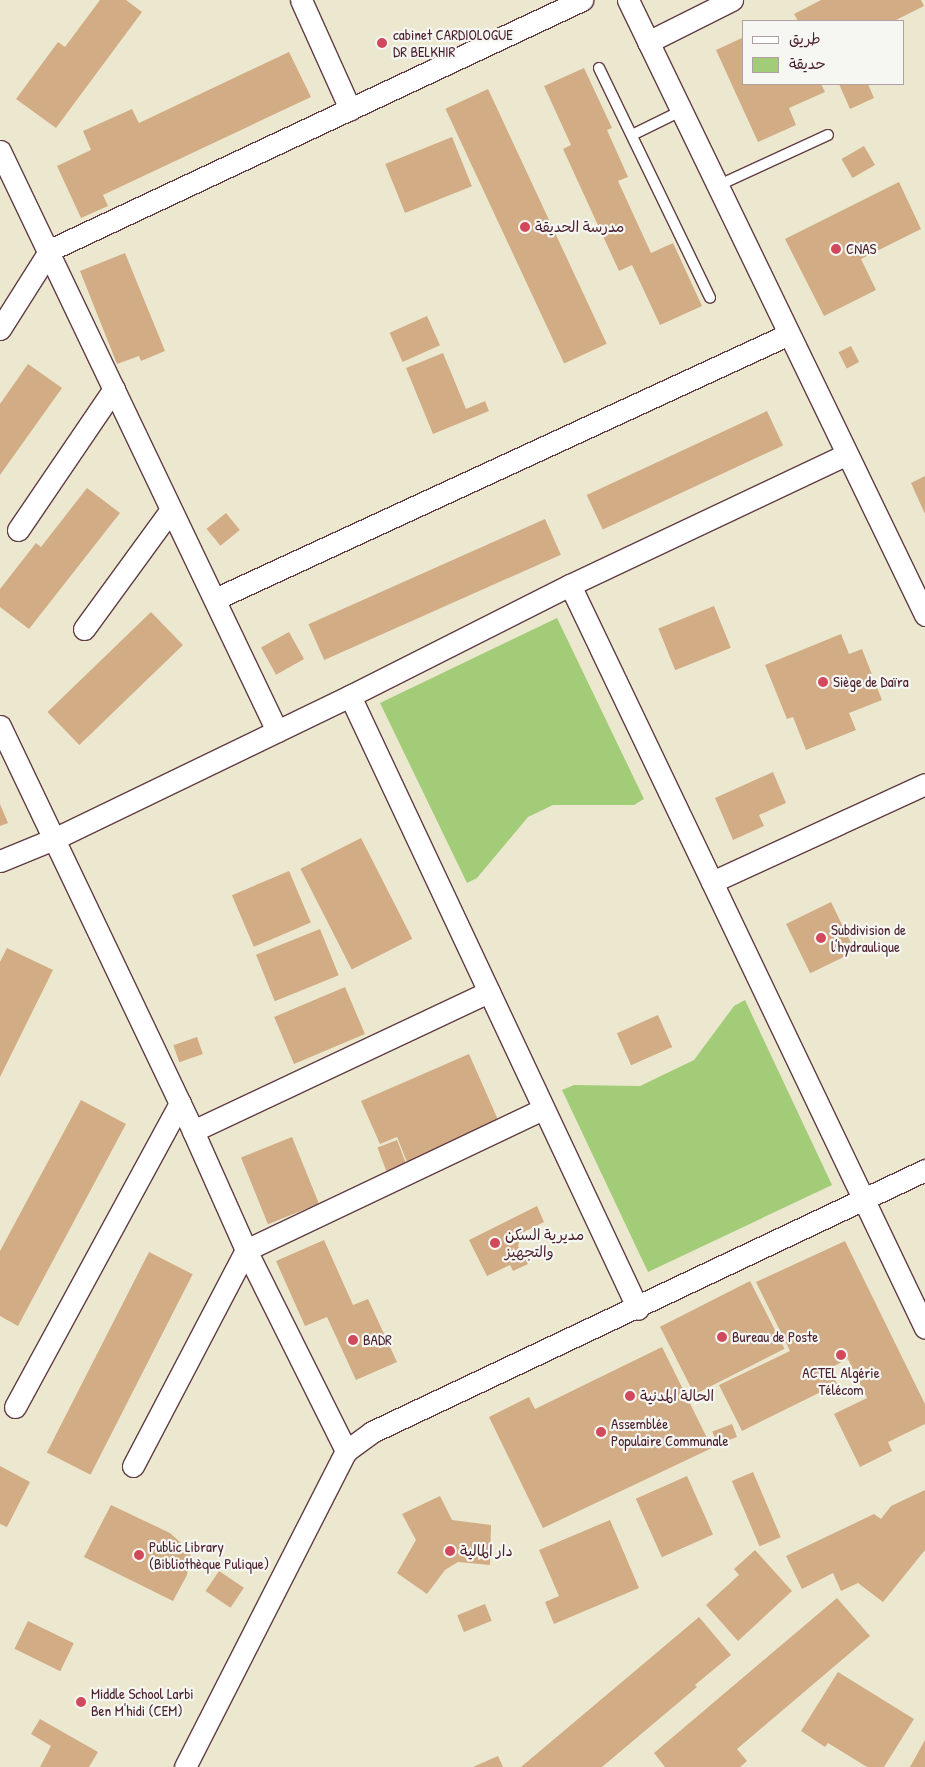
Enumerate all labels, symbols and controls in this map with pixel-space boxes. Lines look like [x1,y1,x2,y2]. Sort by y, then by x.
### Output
legend [742,20,905,85]
place label: cabinet CARDIOLOGUE DR BELKHIR [393,25,513,60]
text: طريق [789,28,821,49]
marker: cabinet CARDIOLOGUE DR BELKHIR [375,36,389,50]
text: حديقة [789,53,826,74]
place label: مدرسة الحديقة [535,218,624,236]
marker: مدرسة الحديقة [519,221,531,233]
place label: CNAS [846,240,876,258]
marker: CNAS [830,243,842,255]
place label: Siège de Daïra [833,673,909,691]
marker: Siège de Daïra [817,676,829,688]
place label: Subdivision de l'hydraulique [831,920,906,955]
marker: Subdivision de l'hydraulique [815,932,827,944]
place label: مديرية السكن والتجهيز [505,1225,584,1260]
marker: مديرية السكن والتجهيز [489,1237,501,1249]
place label: Bureau de Poste [732,1328,818,1346]
place label: BADR [363,1331,392,1349]
marker: Bureau de Poste [716,1331,728,1343]
marker: BADR [347,1334,359,1346]
marker: ACTEL Algérie Télécom [835,1349,847,1361]
place label: ACTEL Algérie Télécom [802,1363,880,1398]
place label: الحالة المدنية [640,1387,714,1405]
marker: الحالة المدنية [624,1390,636,1402]
place label: Assemblée Populaire Communale [611,1414,728,1449]
marker: Assemblée Populaire Communale [595,1426,607,1438]
place label: Public Library (Bibliothèque Pulique) [149,1537,269,1572]
place label: دار المالية [460,1542,513,1560]
marker: دار المالية [444,1545,456,1557]
marker: Public Library (Bibliothèque Pulique) [133,1549,145,1561]
place label: Middle School Larbi Ben M'hidi (CEM) [91,1684,194,1719]
marker: Middle School Larbi Ben M'hidi (CEM) [75,1696,87,1708]

